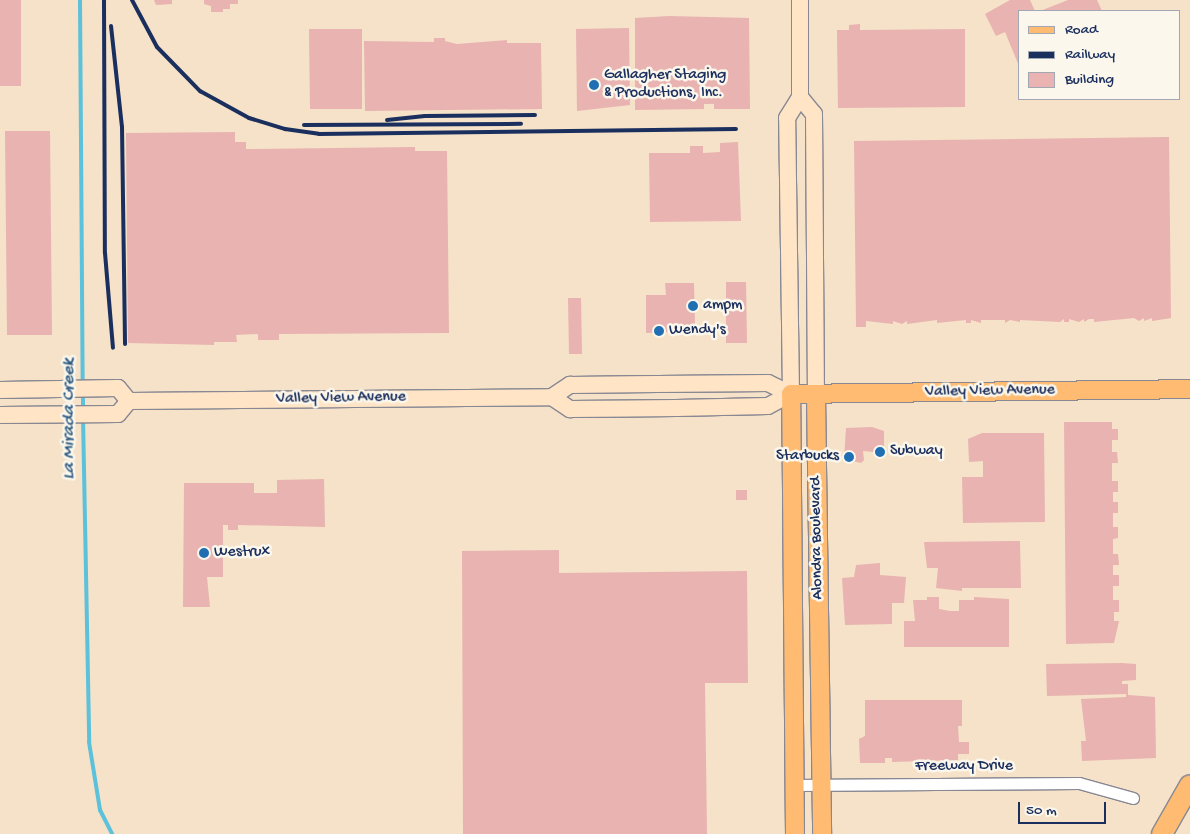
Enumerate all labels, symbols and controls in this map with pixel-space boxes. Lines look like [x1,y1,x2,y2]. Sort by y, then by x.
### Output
legend [1018,10,1180,100]
text: Road [1065,21,1098,39]
text: Railway [1065,46,1115,64]
place label: Gallagher Staging & Productions, Inc. [604,66,726,104]
text: Building [1065,71,1114,89]
marker: Gallagher Staging & Productions, Inc. [588,79,600,91]
place label: ampm [703,296,742,316]
marker: ampm [687,300,699,312]
place label: Wendy's [669,321,726,341]
marker: Wendy's [653,325,665,337]
water label: La Mirada Creek [59,358,81,480]
street label: Valley View Avenue [925,381,1055,403]
street label: Valley View Avenue [276,388,406,410]
place label: Subway [890,442,943,462]
marker: Subway [874,446,886,458]
place label: Starbucks [776,447,839,467]
marker: Starbucks [843,451,855,463]
street label: Alondra Boulevard [807,476,829,600]
place label: Westrux [214,543,270,563]
marker: Westrux [198,547,210,559]
street label: Freeway Drive [915,757,1013,777]
scale bar [1020,792,1108,824]
text: 50 m [1026,802,1057,820]

